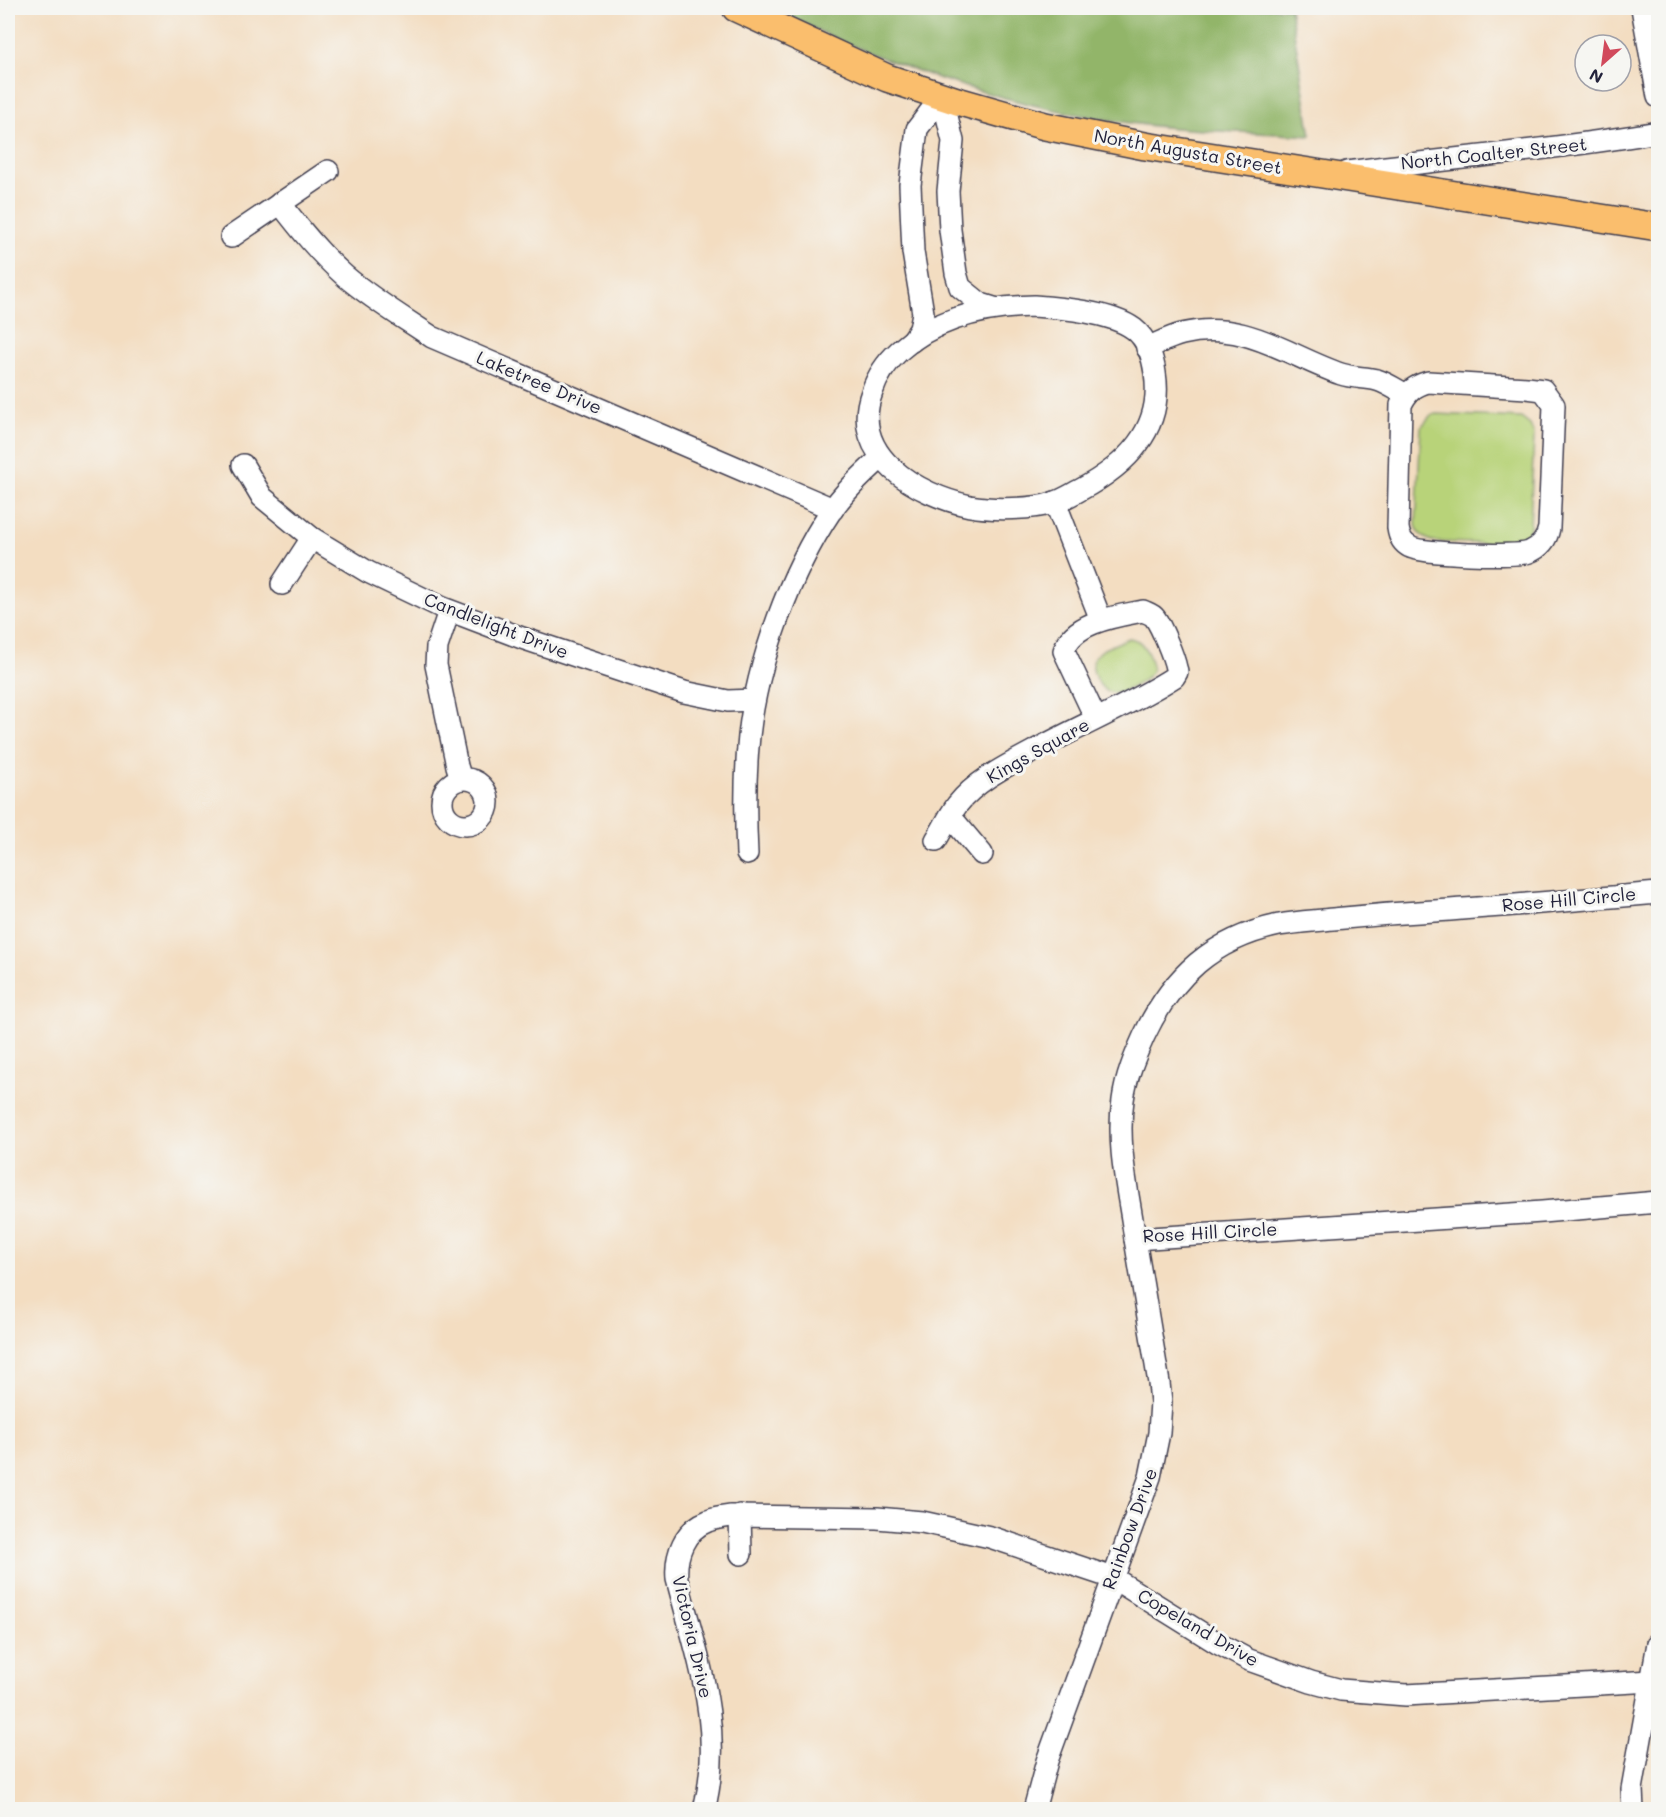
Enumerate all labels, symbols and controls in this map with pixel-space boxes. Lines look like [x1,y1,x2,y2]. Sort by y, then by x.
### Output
north arrow [1573,33,1633,93]
text: N [1585,65,1606,89]
street label: North Augusta Street [1092,123,1284,179]
street label: North Coalter Street [1400,131,1588,175]
street label: Laketree Drive [473,345,606,419]
street label: Candlelight Drive [421,586,572,664]
street label: Kings Square [982,712,1093,788]
street label: Rose Hill Circle [1501,881,1637,917]
street label: Rose Hill Circle [1142,1216,1278,1248]
street label: Rainbow Drive [1096,1465,1162,1593]
street label: Victoria Drive [667,1573,719,1701]
street label: Copeland Drive [1134,1583,1263,1672]

